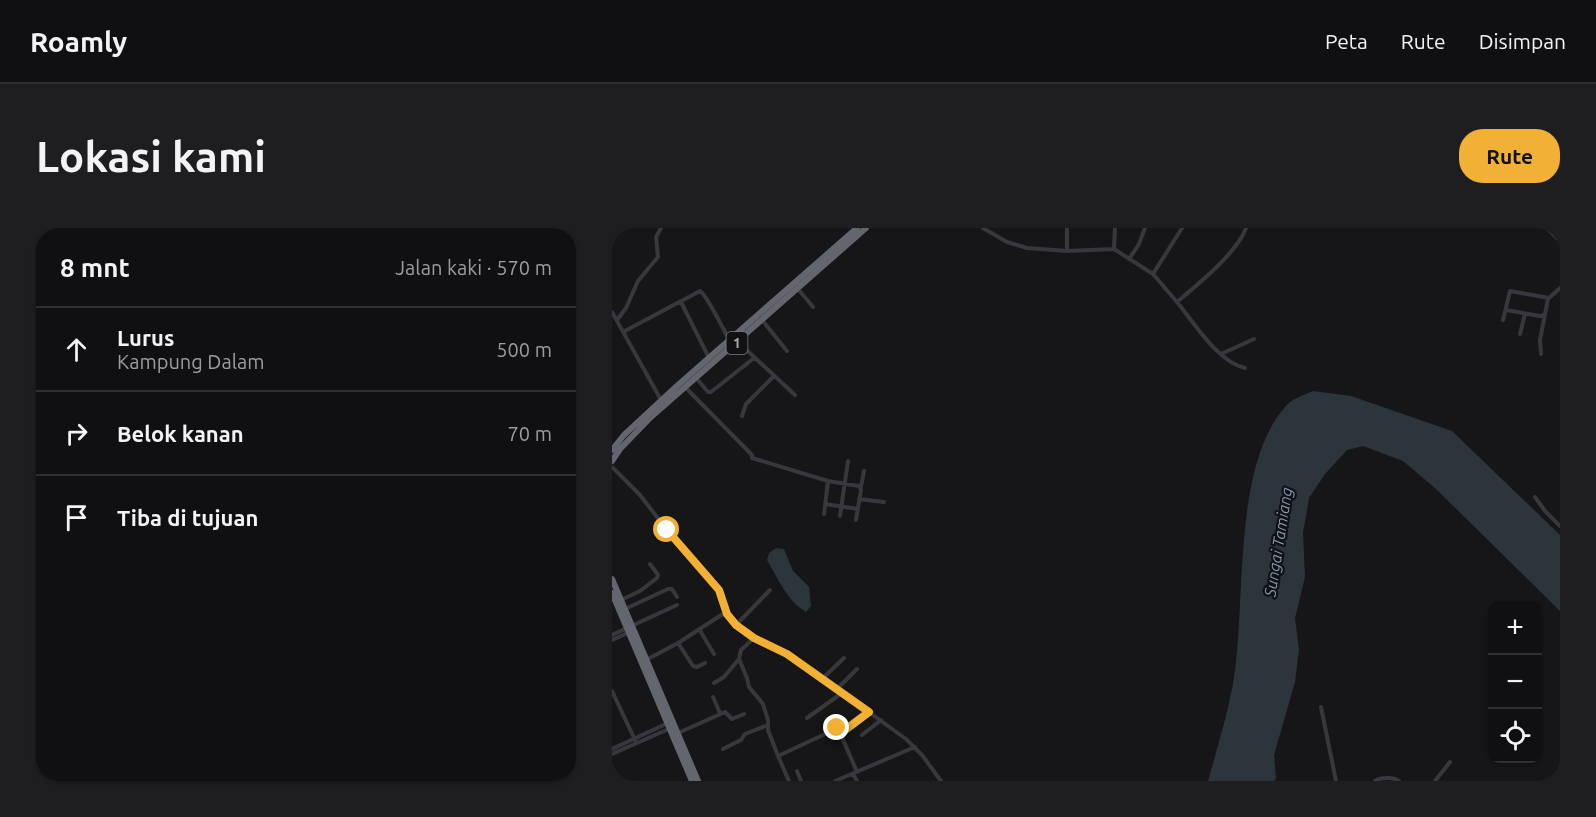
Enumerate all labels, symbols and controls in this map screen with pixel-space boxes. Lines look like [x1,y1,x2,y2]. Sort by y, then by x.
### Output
text: Roamly [30,26,127,57]
text: Peta [1325,29,1368,53]
text: Rute [1401,29,1446,53]
text: Disimpan [1479,29,1566,53]
button: Rute [1459,129,1560,183]
text: Lokasi kami [36,133,266,180]
text: 8 mnt [60,253,130,282]
text: Jalan kaki · 570 m [395,256,552,279]
text: Lurus [117,325,174,350]
road number: 1 [726,332,748,354]
icon: ahead [60,333,93,366]
text: 500 m [496,338,552,361]
text: Kampung Dalam [117,350,265,373]
icon: right [60,417,93,450]
text: Belok kanan [117,421,244,446]
text: 70 m [508,422,552,445]
water label: Sungai Tamiang [1260,486,1296,599]
icon: arrive [60,501,93,534]
text: Tiba di tujuan [117,505,258,530]
route start [653,516,679,542]
map controls [1488,601,1542,763]
button: + [1488,601,1542,655]
button: − [1488,655,1542,709]
button: locate [1488,709,1542,763]
route end [823,714,849,740]

